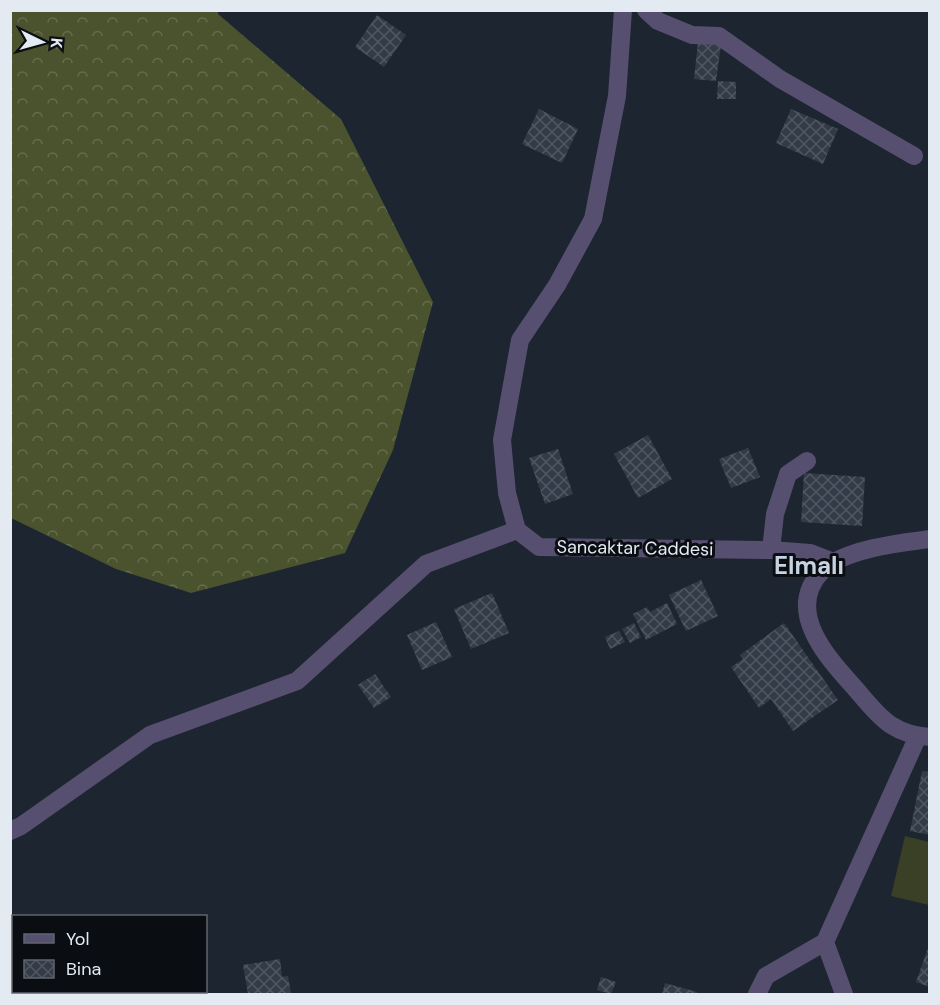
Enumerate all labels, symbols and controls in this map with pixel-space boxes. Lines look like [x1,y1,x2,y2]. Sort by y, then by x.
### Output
north arrow [12,12,72,72]
text: K [45,37,67,50]
street label: Sancaktar Caddesi [556,535,714,561]
district label: Elmalı [774,550,844,581]
legend [12,915,207,993]
text: Yol [66,927,90,951]
text: Bina [66,957,101,981]

